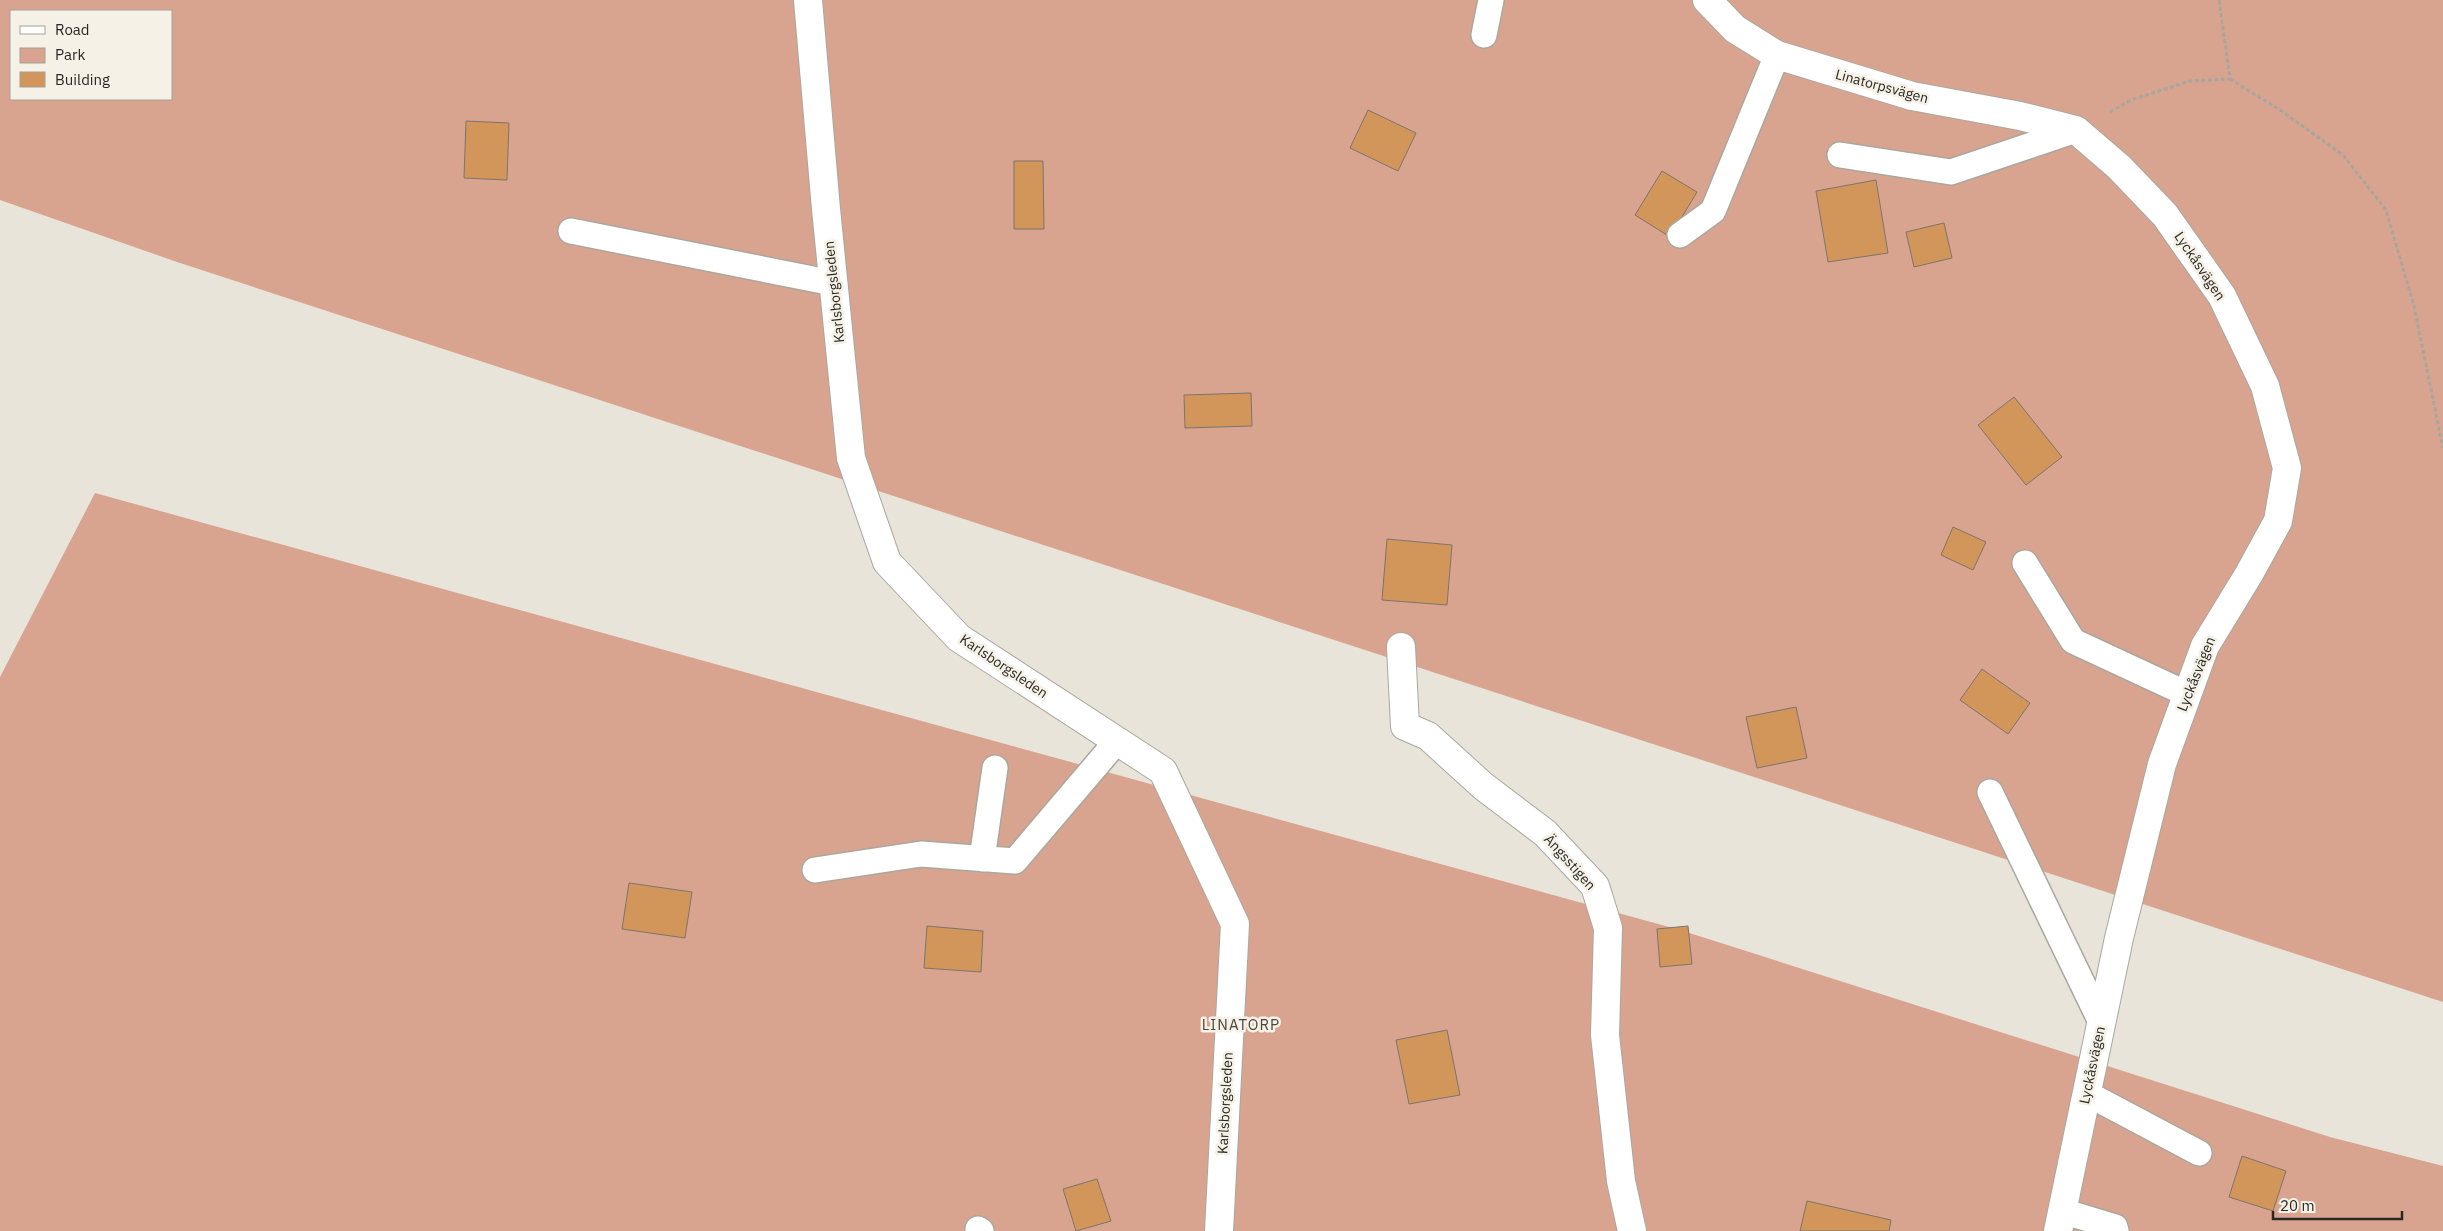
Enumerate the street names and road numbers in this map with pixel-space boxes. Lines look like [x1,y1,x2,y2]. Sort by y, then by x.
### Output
street label: Linatorpsvägen [1833,65,1931,107]
street label: Lyckåsvägen [2170,228,2230,304]
street label: Karlsborgsleden [820,240,848,344]
street label: Karlsborgsleden [957,630,1051,702]
street label: Lyckåsvägen [2173,634,2219,714]
street label: Ängsstigen [1540,830,1600,894]
street label: Lyckåsvägen [2075,1024,2109,1106]
street label: Karlsborgsleden [1213,1052,1237,1154]

